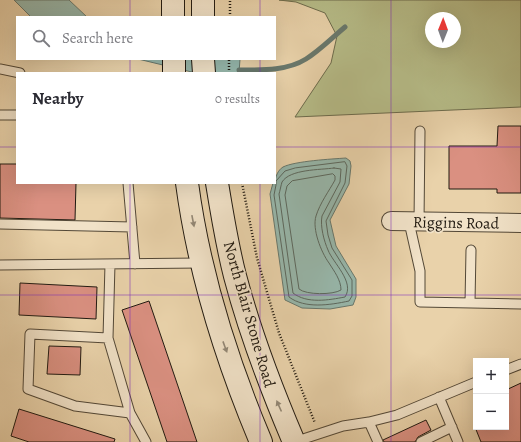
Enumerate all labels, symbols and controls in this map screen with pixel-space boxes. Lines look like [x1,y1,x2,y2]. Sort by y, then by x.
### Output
north arrow [425,12,461,48]
search box [16,16,276,60]
icon: search [30,27,52,49]
text: Search here [62,28,133,48]
text: Nearby [32,87,83,110]
text: 0 results [215,90,260,107]
street label: Riggins Road [413,211,500,235]
one-way arrow [190,215,196,228]
street label: North Blair Stone Road [218,239,281,390]
one-way arrow [222,342,228,354]
map controls [473,358,509,430]
button: + [473,358,509,394]
button: − [473,394,509,430]
one-way arrow [275,400,281,412]

